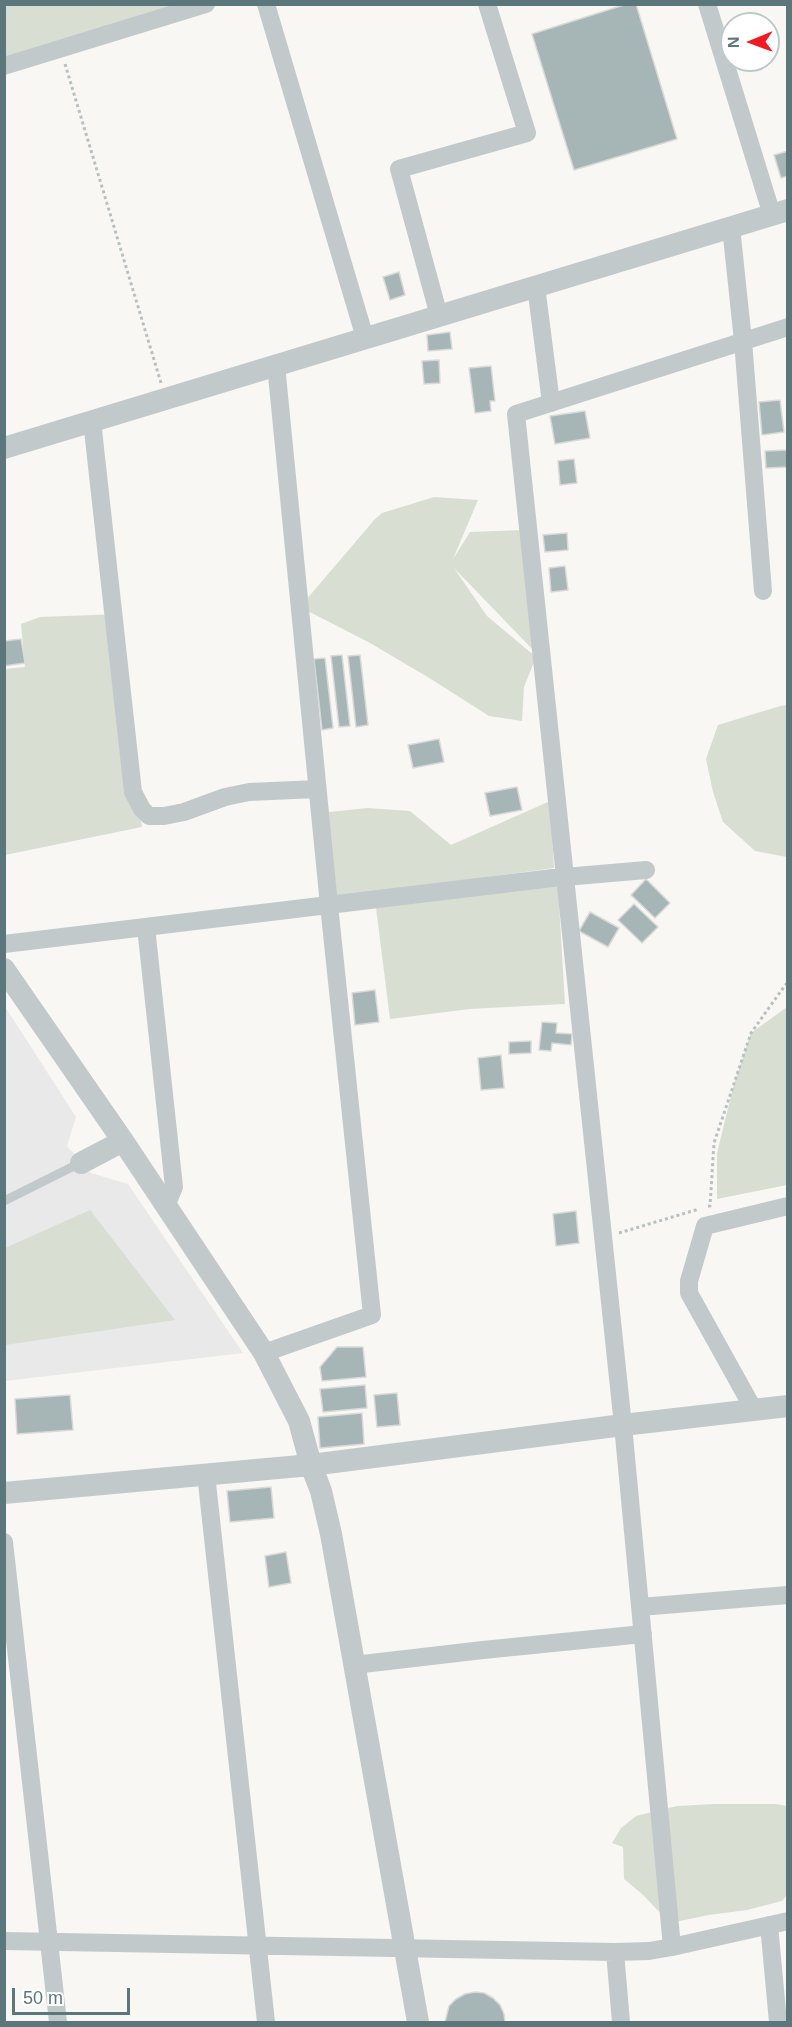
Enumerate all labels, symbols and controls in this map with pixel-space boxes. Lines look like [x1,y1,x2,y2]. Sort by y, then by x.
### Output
north arrow [720,12,780,72]
text: N [725,36,742,48]
scale bar [15,1976,134,2014]
text: 50 m [23,1988,63,2008]

